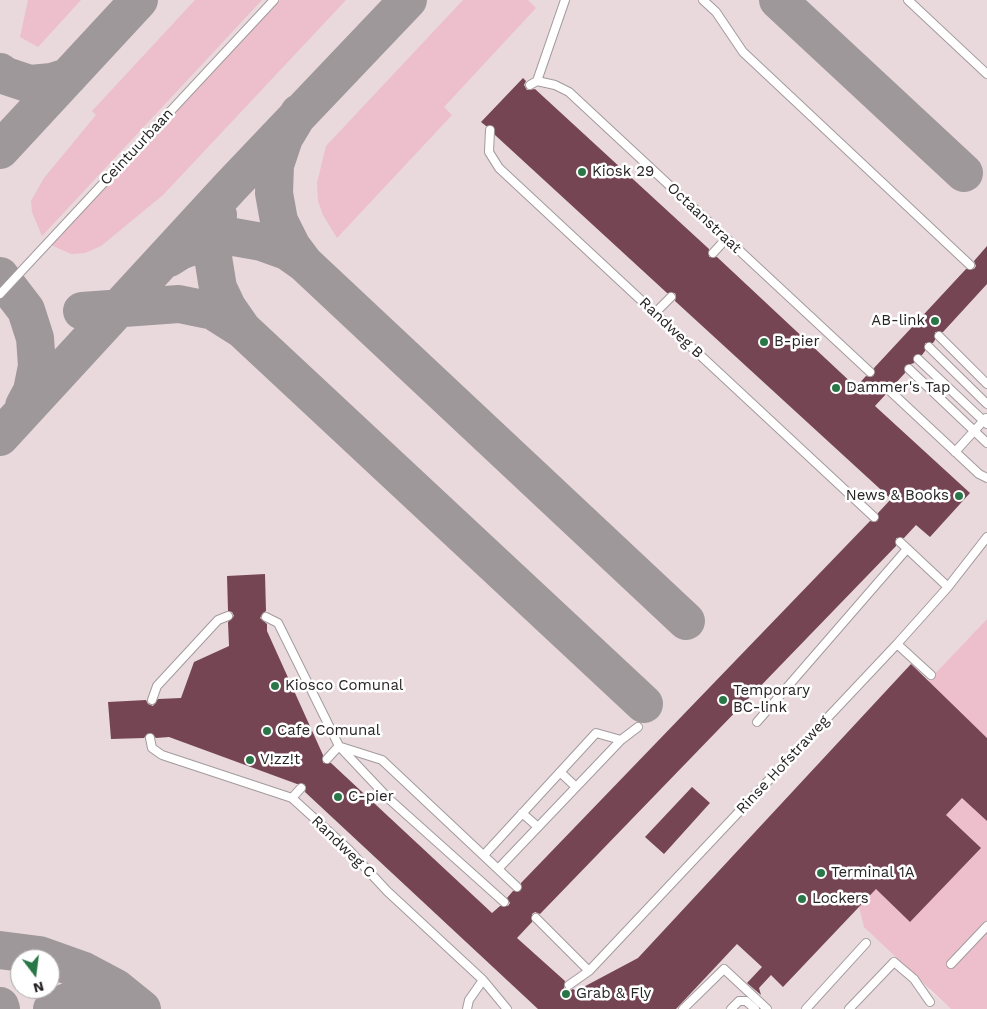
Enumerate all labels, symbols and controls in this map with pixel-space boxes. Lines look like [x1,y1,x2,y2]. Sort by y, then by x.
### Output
street label: Ceintuurbaan [97,105,177,189]
place label: Kiosk 29 [592,163,654,181]
marker: Kiosk 29 [576,166,588,178]
street label: Octaanstraat [663,179,745,257]
street label: Randweg B [635,294,707,362]
place label: AB-link [871,312,925,330]
marker: AB-link [929,315,941,327]
place label: B-pier [774,333,820,351]
marker: B-pier [758,336,770,348]
place label: Dammer's Tap [846,379,950,397]
marker: Dammer's Tap [830,382,842,394]
place label: News & Books [846,487,949,505]
marker: News & Books [953,490,965,502]
place label: Kiosco Comunal [285,677,403,695]
marker: Kiosco Comunal [269,680,281,692]
place label: Temporary BC-link [733,682,810,717]
marker: Temporary BC-link [717,694,729,706]
street label: Rinse Hofstraweg [733,712,833,818]
place label: Cafe Comunal [277,722,380,740]
marker: Cafe Comunal [261,725,273,737]
place label: V!zz!t [260,751,300,769]
marker: V!zz!t [244,754,256,766]
place label: C-pier [348,788,394,806]
marker: C-pier [332,791,344,803]
street label: Randweg C [307,812,379,882]
place label: Terminal 1A [831,864,915,882]
marker: Terminal 1A [815,867,827,879]
place label: Lockers [812,890,869,908]
marker: Lockers [796,893,808,905]
north arrow [10,949,60,999]
text: N [32,978,46,997]
place label: Grab & Fly [576,985,651,1003]
marker: Grab & Fly [560,988,572,1000]

